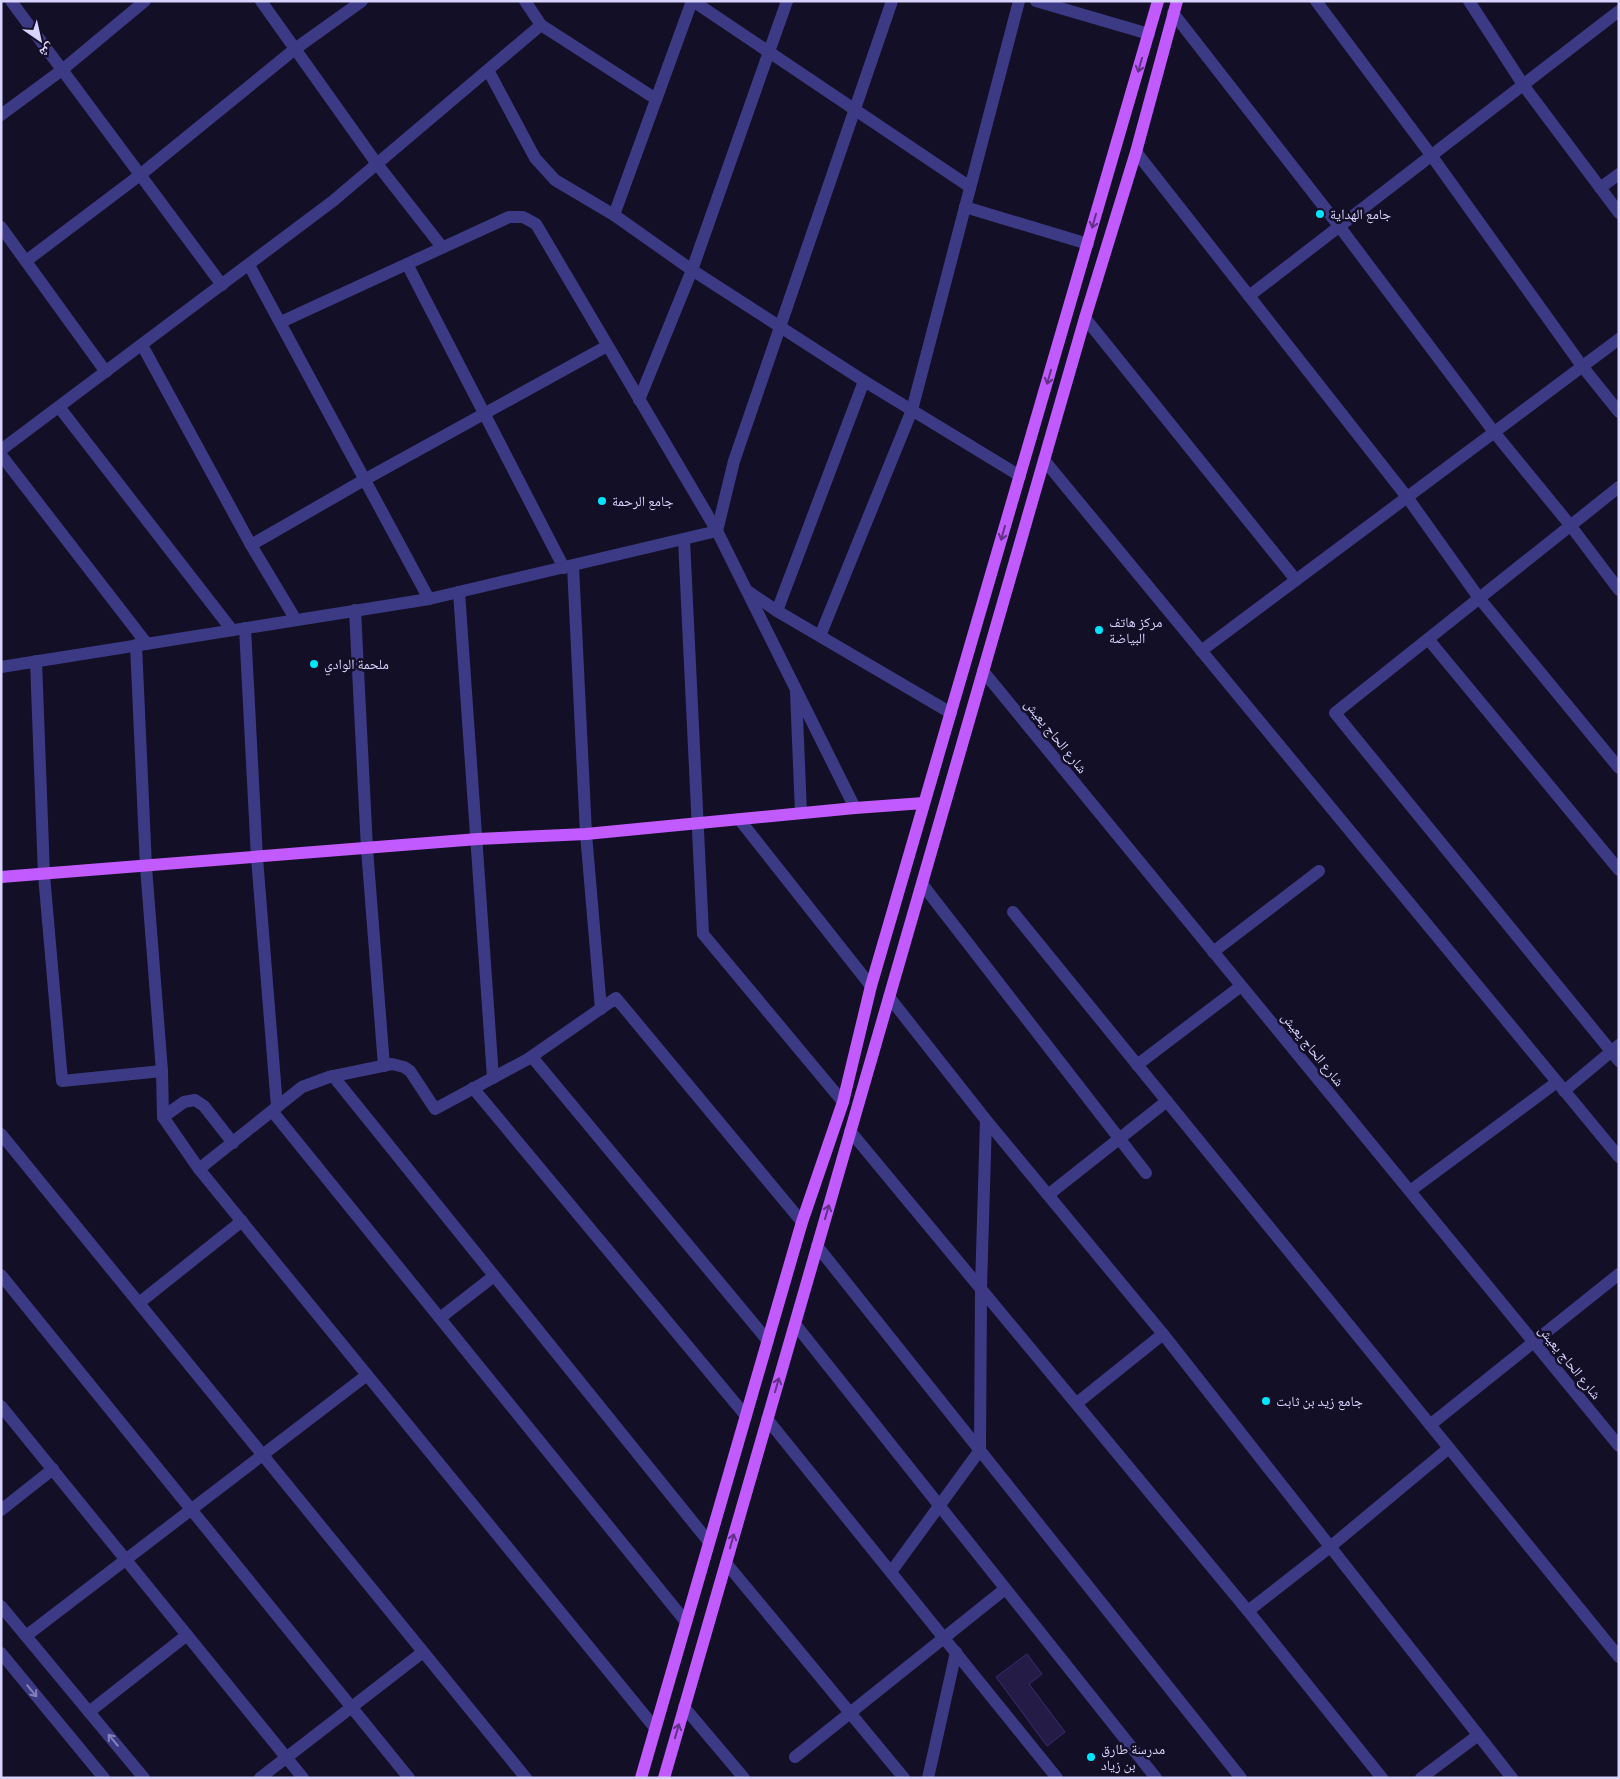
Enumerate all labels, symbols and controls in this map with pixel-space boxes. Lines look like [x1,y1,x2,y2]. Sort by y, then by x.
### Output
north arrow [15,15,65,65]
text: ش [36,39,58,62]
one-way arrow [1134,56,1144,72]
place label: جامع الهداية [1330,205,1391,224]
marker: جامع الهداية [1314,208,1326,220]
one-way arrow [1089,212,1099,228]
one-way arrow [1043,368,1053,384]
place label: جامع الرحمة [612,492,674,511]
marker: جامع الرحمة [596,495,608,507]
one-way arrow [998,524,1008,540]
place label: مركز هاتف البياضة [1109,613,1162,647]
marker: مركز هاتف البياضة [1093,624,1105,636]
place label: ملحمة الوادي [324,655,389,676]
marker: ملحمة الوادي [308,658,320,670]
street label: شارع الحاج يعيش [1020,695,1091,777]
street label: شارع الحاج يعيش [1277,1008,1348,1090]
one-way arrow [823,1205,832,1221]
street label: شارع الحاج يعيش [1534,1321,1605,1403]
one-way arrow [773,1377,782,1393]
place label: جامع زيد بن ثابت [1276,1392,1363,1411]
marker: جامع زيد بن ثابت [1260,1395,1272,1407]
one-way arrow [728,1534,737,1550]
one-way arrow [27,1684,38,1697]
one-way arrow [673,1723,683,1739]
one-way arrow [107,1734,118,1747]
place label: مدرسة طارق بن زياد [1101,1740,1165,1774]
marker: مدرسة طارق بن زياد [1085,1751,1097,1763]

